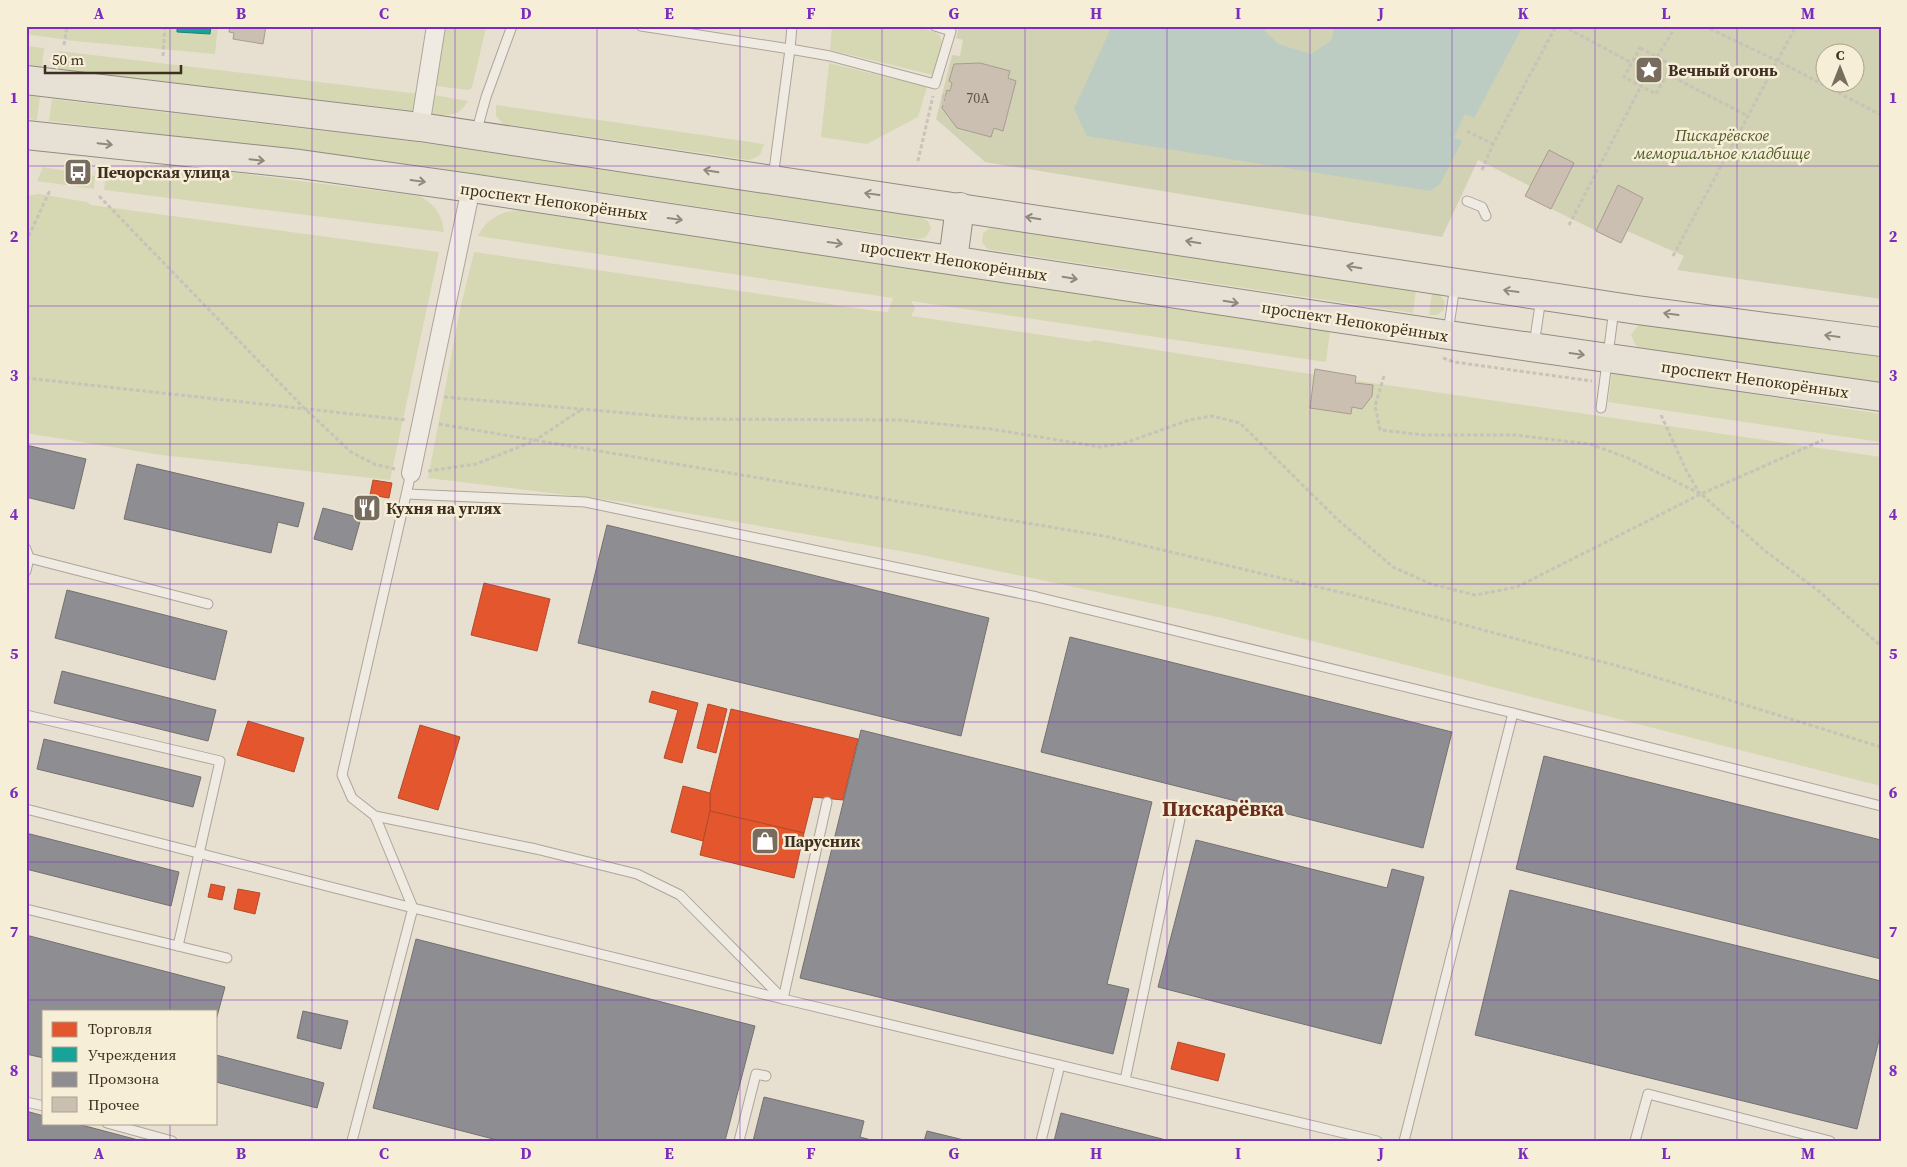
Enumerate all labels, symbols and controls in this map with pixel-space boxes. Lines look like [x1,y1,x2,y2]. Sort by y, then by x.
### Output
text: A [94,2,105,24]
text: B [236,2,247,24]
text: C [379,2,389,24]
text: D [520,2,532,24]
text: E [664,2,674,24]
text: F [806,2,816,24]
text: G [949,2,960,24]
text: H [1090,2,1102,24]
text: I [1235,2,1241,24]
text: J [1377,2,1384,24]
text: K [1517,2,1529,24]
text: L [1661,2,1671,24]
text: M [1801,2,1815,24]
scale bar [45,42,181,74]
north arrow [1814,42,1864,92]
text: С [1836,45,1845,65]
text: 50 m [52,49,84,70]
place icon: Вечный огонь [1634,55,1664,85]
place label: Вечный огонь [1668,59,1778,81]
text: 1 [10,86,18,108]
text: 1 [1889,86,1897,108]
house number: 70А [966,88,990,108]
park label: Пискарёвское мемориальное кладбище [1633,124,1810,164]
one-way arrow [97,139,113,149]
one-way arrow [248,155,264,165]
bus stop icon: Печорская улица [63,157,93,187]
place label: Печорская улица [97,161,230,183]
one-way arrow [703,166,719,176]
one-way arrow [410,176,426,186]
street label: проспект Непокорённых [459,177,650,225]
one-way arrow [864,189,880,199]
one-way arrow [1025,212,1041,222]
one-way arrow [666,214,682,224]
text: 2 [10,225,19,247]
text: 2 [1889,225,1898,247]
street label: проспект Непокорённых [859,234,1050,286]
one-way arrow [1186,237,1202,247]
one-way arrow [827,238,843,248]
one-way arrow [1347,262,1363,272]
one-way arrow [1062,273,1078,283]
one-way arrow [1503,285,1519,295]
street label: проспект Непокорённых [1260,295,1451,347]
one-way arrow [1222,297,1238,307]
one-way arrow [1664,309,1680,319]
one-way arrow [1825,331,1841,341]
one-way arrow [1569,349,1585,359]
street label: проспект Непокорённых [1660,355,1851,403]
text: 3 [10,364,19,386]
text: 3 [1889,364,1898,386]
restaurant icon: Кухня на углях [352,493,382,523]
place label: Кухня на углях [386,497,502,519]
text: 4 [10,503,19,525]
text: 4 [1889,503,1898,525]
text: 5 [10,642,19,664]
text: 5 [1889,642,1898,664]
text: 6 [10,781,19,803]
text: 6 [1889,781,1898,803]
district label: Пискарёвка [1162,794,1285,823]
shop icon: Парусник [750,826,780,856]
place label: Парусник [784,830,861,852]
text: 7 [10,920,19,942]
text: 7 [1889,920,1898,942]
legend [42,1010,218,1124]
text: Торговля [88,1018,152,1039]
text: Учреждения [88,1044,176,1065]
text: 8 [10,1059,18,1081]
text: 8 [1889,1059,1897,1081]
text: Промзона [88,1068,159,1089]
text: Прочее [88,1094,140,1115]
text: A [94,1142,105,1164]
text: B [236,1142,247,1164]
text: C [379,1142,389,1164]
text: D [520,1142,532,1164]
text: E [664,1142,674,1164]
text: F [806,1142,816,1164]
text: G [949,1142,960,1164]
text: H [1090,1142,1102,1164]
text: I [1235,1142,1241,1164]
text: J [1377,1142,1384,1164]
text: K [1517,1142,1529,1164]
text: L [1661,1142,1671,1164]
text: M [1801,1142,1815,1164]

